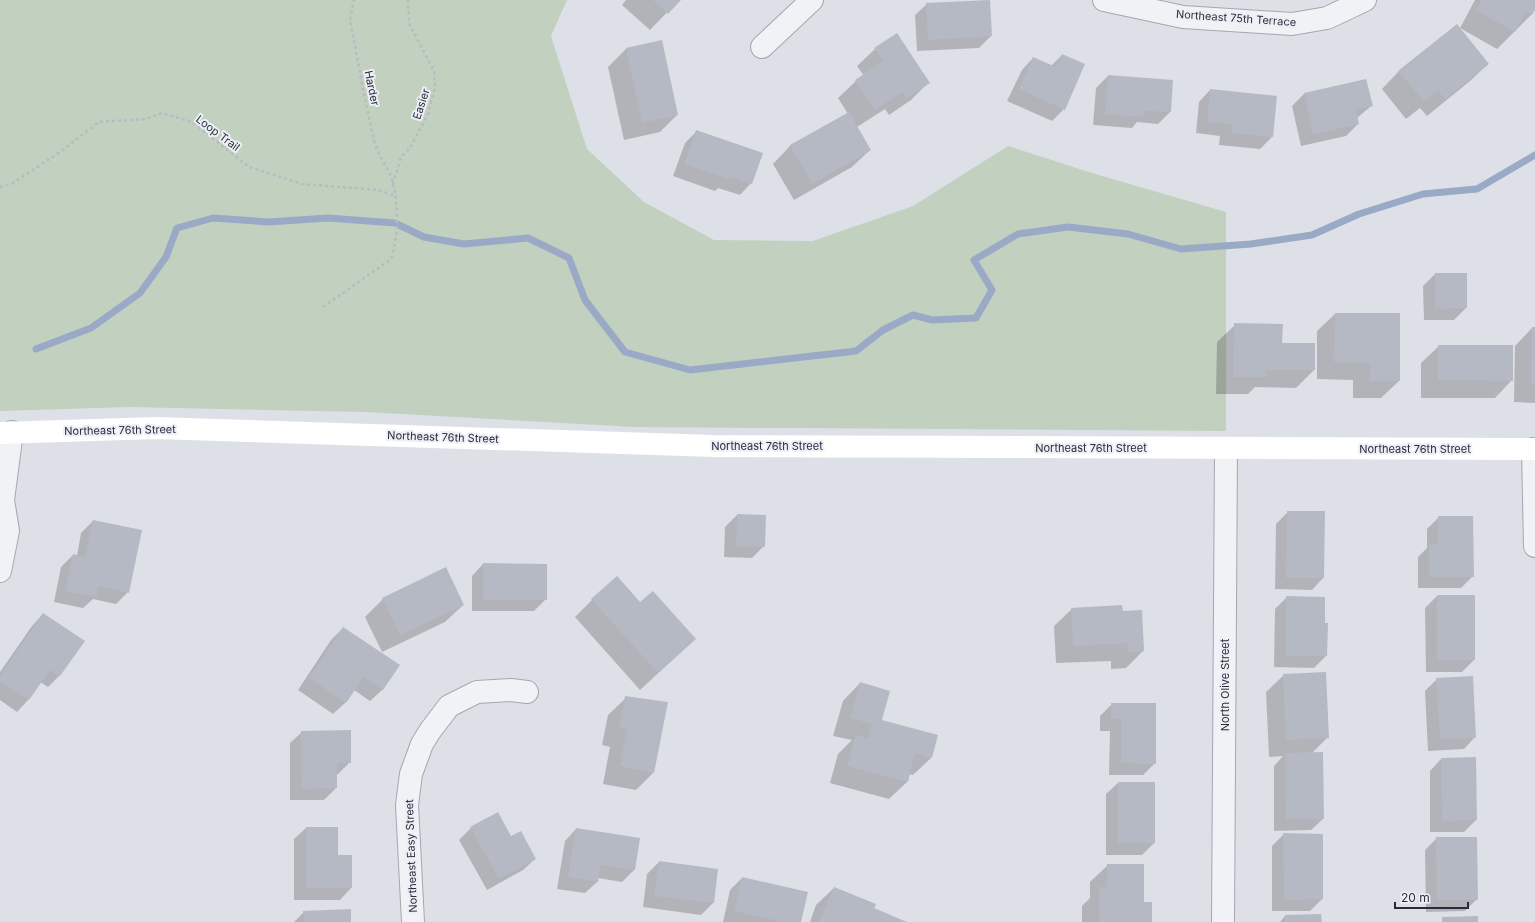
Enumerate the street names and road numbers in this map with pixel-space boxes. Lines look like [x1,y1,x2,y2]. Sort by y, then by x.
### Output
street label: Northeast 75th Terrace [1175,7,1297,29]
street label: Harder [361,69,383,107]
street label: Easier [409,87,433,121]
street label: Loop Trail [193,112,243,154]
street label: Northeast 76th Street [64,422,176,438]
street label: Northeast 76th Street [387,428,499,446]
street label: Northeast 76th Street [711,439,823,453]
street label: Northeast 76th Street [1035,441,1147,455]
street label: Northeast 76th Street [1359,442,1471,456]
street label: North Olive Street [1218,638,1232,731]
street label: Northeast Easy Street [402,799,420,913]

